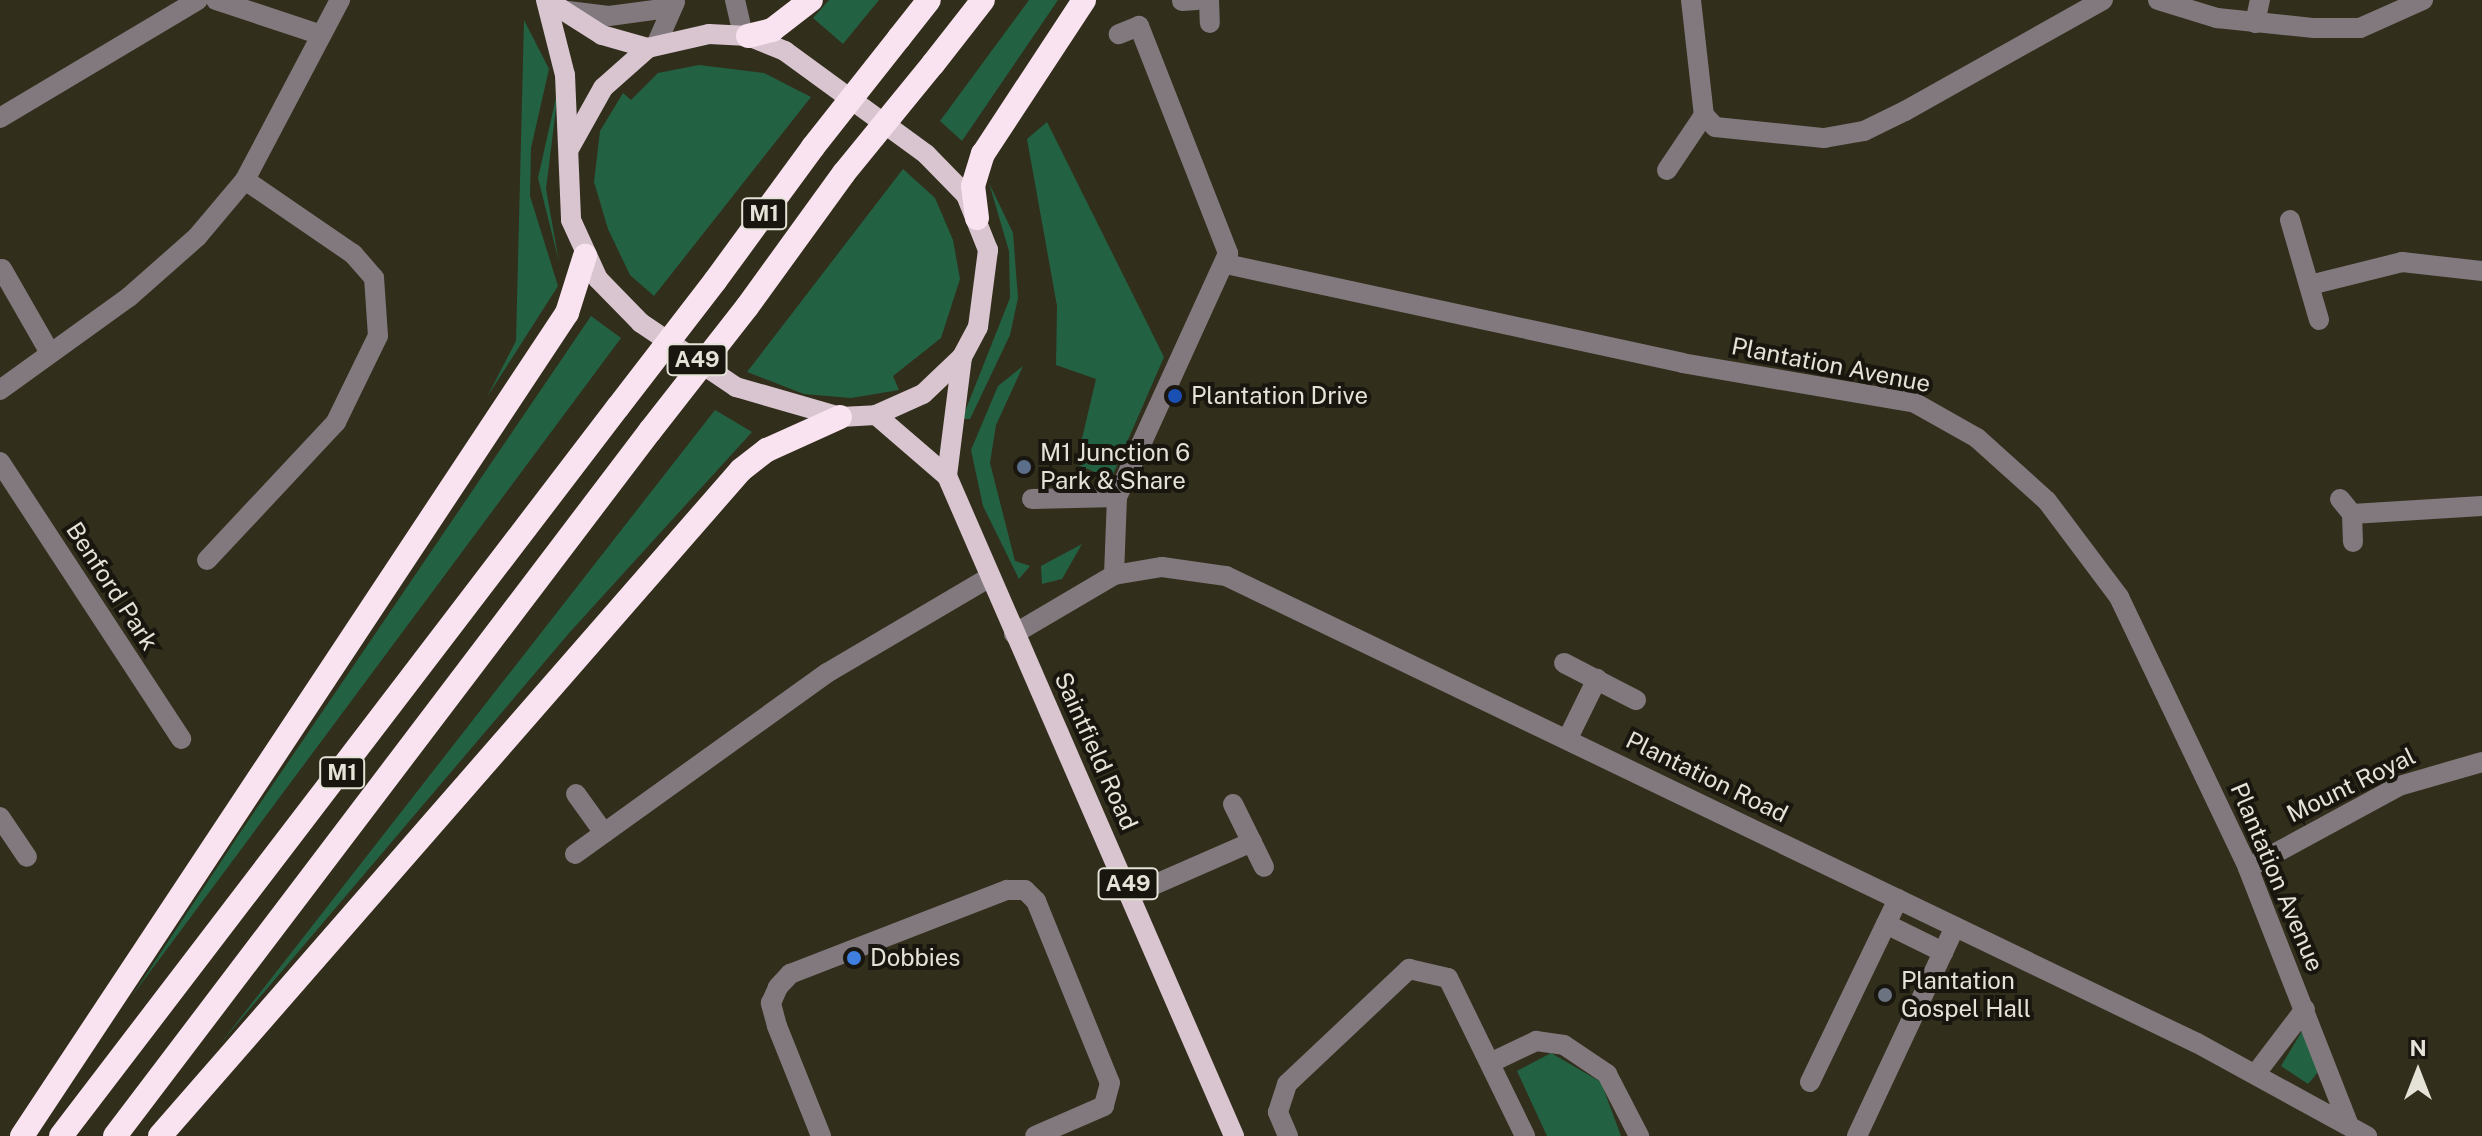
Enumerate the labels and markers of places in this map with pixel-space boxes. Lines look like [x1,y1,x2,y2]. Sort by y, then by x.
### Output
place label: Plantation Drive [1191,382,1368,410]
marker: Plantation Drive [1166,387,1184,405]
place label: M1 Junction 6 Park & Share [1040,439,1190,495]
marker: M1 Junction 6 Park & Share [1015,458,1033,476]
place label: Dobbies [870,944,960,972]
marker: Dobbies [845,949,863,967]
place label: Plantation Gospel Hall [1901,967,2031,1023]
marker: Plantation Gospel Hall [1876,986,1894,1004]

